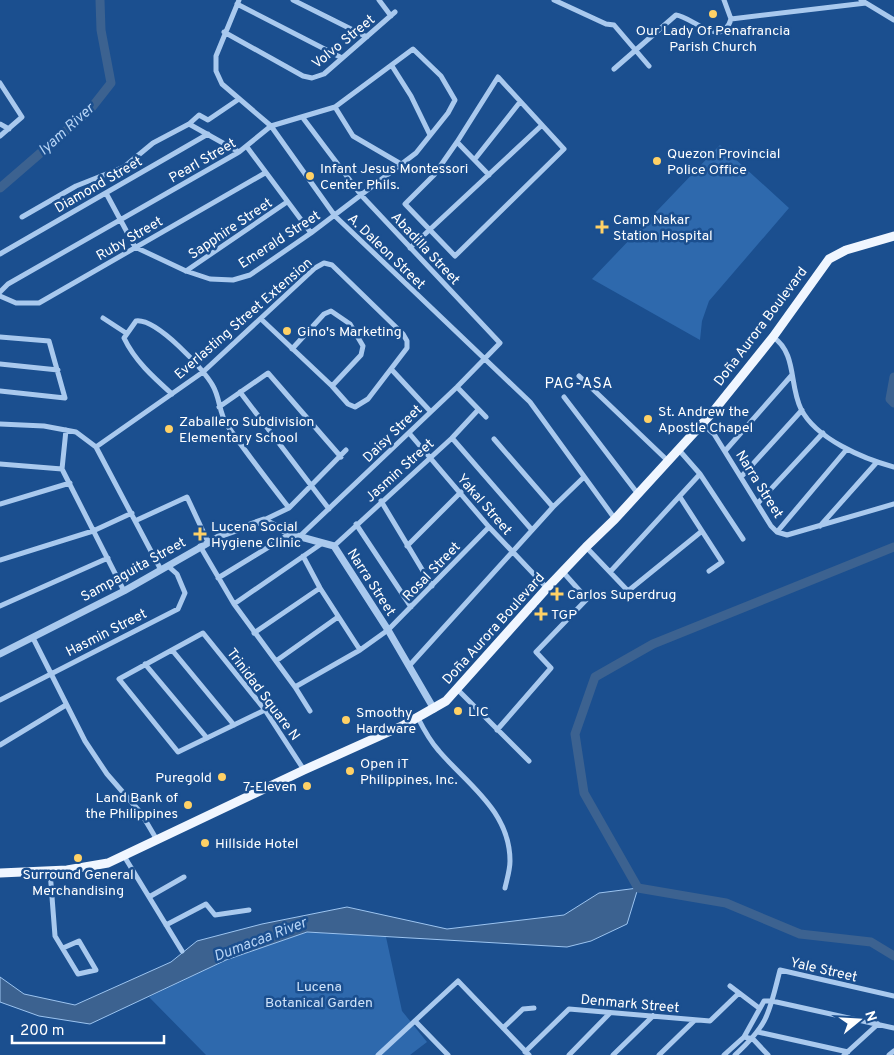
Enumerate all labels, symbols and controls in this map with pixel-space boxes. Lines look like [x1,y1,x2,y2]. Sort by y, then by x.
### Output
marker: Our Lady Of Penafrancia Parish Church [707,8,719,20]
street label: Volvo Street [309,12,379,73]
place label: Our Lady Of Penafrancia Parish Church [636,23,790,56]
water label: Iyam River [35,99,100,160]
street label: Pearl Street [166,135,239,187]
place label: Quezon Provincial Police Office [667,146,780,179]
street label: Diamond Street [52,153,146,217]
marker: Quezon Provincial Police Office [651,155,663,167]
place label: Infant Jesus Montessori Center Phils. [320,161,468,194]
marker: Infant Jesus Montessori Center Phils. [304,170,316,182]
street label: Sapphire Street [186,195,276,264]
street label: Emerald Street [236,208,324,273]
street label: Abadilla Street [387,209,463,289]
street label: A. Daleon Street [344,211,428,293]
place label: Camp Nakar Station Hospital [613,212,713,245]
street label: Ruby Street [93,213,166,265]
marker: Camp Nakar Station Hospital [595,220,609,234]
street label: Everlasting Street Extension [172,255,316,384]
street label: Doña Aurora Boulevard [711,264,812,390]
place label: Gino's Marketing [297,324,402,341]
marker: Gino's Marketing [281,325,293,337]
district label: PAG-ASA [544,375,614,394]
street label: Daisy Street [360,402,426,467]
place label: St. Andrew the Apostle Chapel [658,404,753,437]
marker: St. Andrew the Apostle Chapel [642,413,654,425]
place label: Zaballero Subdivision Elementary School [179,414,314,447]
marker: Zaballero Subdivision Elementary School [163,423,175,435]
street label: Jasmin Street [362,436,438,506]
street label: Narra Street [731,448,786,522]
street label: Yakal Street [453,471,515,539]
place label: Lucena Social Hygiene Clinic [211,519,301,552]
marker: Lucena Social Hygiene Clinic [193,527,207,541]
street label: Sampaguita Street [78,534,189,606]
street label: Rosal Street [400,539,465,605]
street label: Narra Street [343,546,399,620]
street label: Doña Aurora Boulevard [439,570,549,688]
place label: Carlos Superdrug [567,587,676,604]
marker: Carlos Superdrug [551,588,563,600]
street label: Hasmin Street [63,606,150,661]
place label: TGP [551,607,577,624]
marker: TGP [535,608,547,620]
street label: Trinidad Square N [223,645,303,744]
place label: LIC [468,704,489,721]
place label: Smoothy Hardware [356,705,416,738]
marker: LIC [452,705,464,717]
marker: Smoothy Hardware [340,714,352,726]
place label: Open iT Philippines, Inc. [360,756,458,789]
marker: Open iT Philippines, Inc. [344,765,356,777]
place label: Puregold [155,770,212,787]
marker: Puregold [216,771,228,783]
place label: 7-Eleven [243,779,297,796]
marker: 7-Eleven [301,780,313,792]
place label: Land Bank of the Philippines [85,790,178,823]
marker: Land Bank of the Philippines [182,799,194,811]
place label: Hillside Hotel [215,836,298,853]
marker: Hillside Hotel [199,837,211,849]
marker: Surround General Merchandising [72,852,84,864]
place label: Surround General Merchandising [22,867,134,900]
water label: Dumacaa River [211,913,311,967]
street label: Yale Street [788,954,859,986]
park label: Lucena Botanical Garden [265,979,373,1012]
street label: Denmark Street [580,992,680,1017]
north arrow [834,995,884,1045]
text: N [860,1009,880,1024]
scale bar [12,1012,165,1044]
text: 200 m [20,1022,65,1041]

